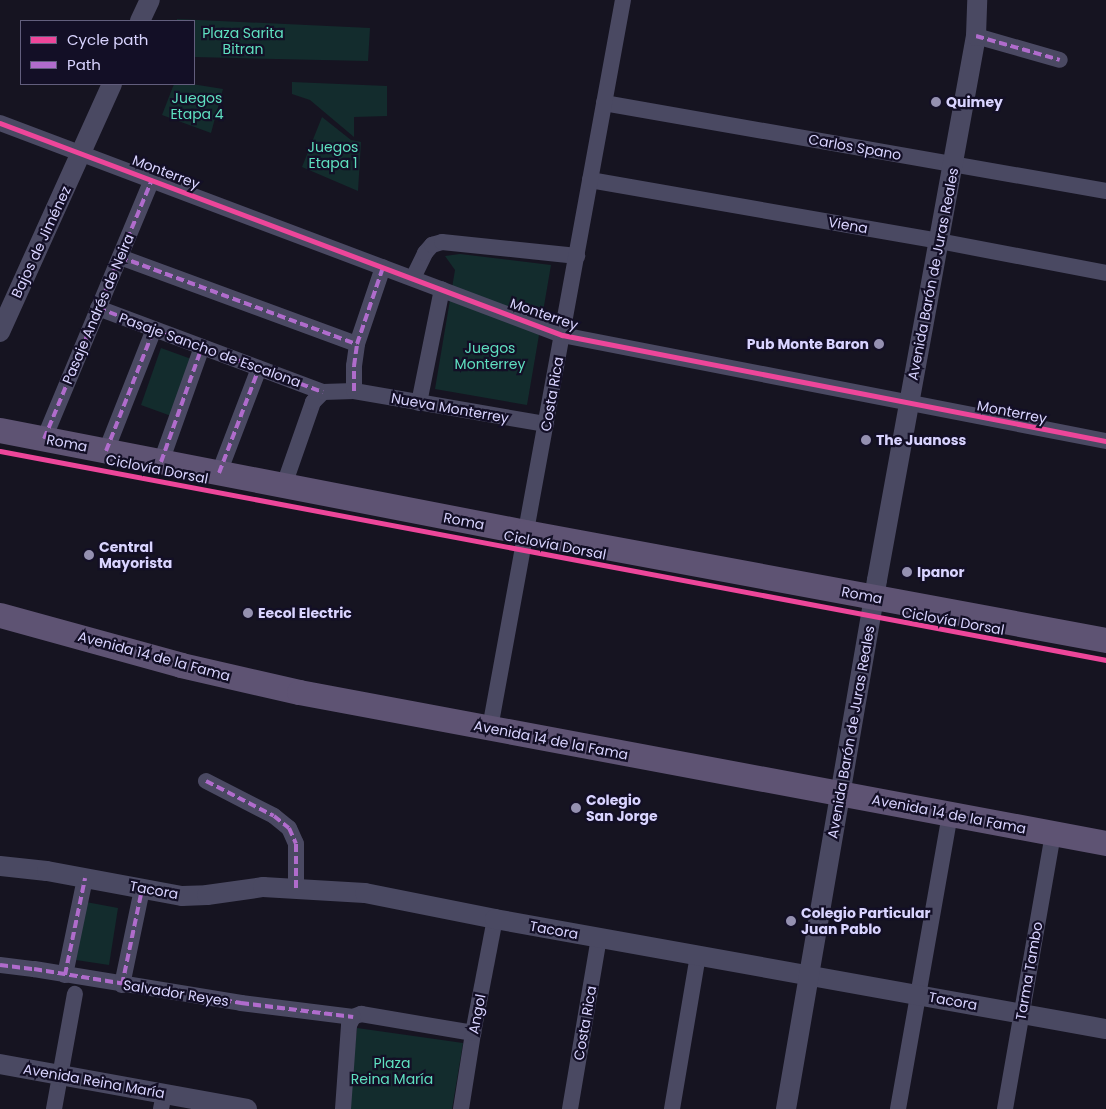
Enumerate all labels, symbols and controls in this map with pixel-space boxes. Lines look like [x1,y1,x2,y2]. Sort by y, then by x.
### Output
legend [20,20,195,85]
park label: Plaza Sarita Bitran [202,25,284,58]
text: Cycle path [67,29,148,50]
text: Path [67,54,101,75]
park label: Juegos Etapa 4 [170,90,224,122]
place label: Quimey [946,94,1003,110]
marker: Quimey [930,96,942,108]
street label: Carlos Spano [807,131,903,163]
park label: Juegos Etapa 1 [308,139,358,172]
street label: Monterrey [130,151,202,193]
street label: Avenida Barón de Juras Reales [904,166,962,382]
street label: Bajos de Jiménez [8,183,74,301]
street label: Viena [827,213,869,237]
street label: Pasaje Andrés de Neira [59,231,137,387]
street label: Monterrey [508,295,580,333]
street label: Pasaje Sancho de Escalona [117,309,303,391]
place label: Pub Monte Baron [747,336,869,352]
marker: Pub Monte Baron [873,338,885,350]
park label: Juegos Monterrey [455,340,525,372]
street label: Costa Rica [537,355,567,433]
street label: Nueva Monterrey [390,389,510,427]
street label: Monterrey [976,397,1048,427]
street label: Roma [45,431,89,455]
place label: The Juanoss [876,432,966,448]
marker: The Juanoss [860,434,872,446]
street label: Ciclovía Dorsal [104,451,210,487]
street label: Roma [442,509,486,533]
street label: Ciclovía Dorsal [502,527,608,563]
place label: Central Mayorista [99,539,172,572]
marker: Central Mayorista [83,549,95,561]
place label: Ipanor [917,564,964,580]
marker: Ipanor [901,566,913,578]
street label: Roma [840,583,884,607]
street label: Ciclovía Dorsal [900,604,1006,638]
place label: Eecol Electric [258,605,352,621]
marker: Eecol Electric [242,607,254,619]
street label: Avenida Barón de Juras Reales [824,624,878,840]
street label: Avenida 14 de la Fama [76,628,232,684]
street label: Avenida 14 de la Fama [472,717,630,763]
street label: Avenida 14 de la Fama [870,791,1028,837]
place label: Colegio San Jorge [586,792,658,824]
marker: Colegio San Jorge [570,802,582,814]
street label: Tacora [128,877,180,903]
place label: Colegio Particular Juan Pablo [801,905,930,938]
marker: Colegio Particular Juan Pablo [785,915,797,927]
street label: Tacora [528,917,580,943]
street label: Tarma Tambo [1012,920,1046,1022]
street label: Salvador Reyes [122,976,230,1010]
street label: Costa Rica [570,984,600,1062]
street label: Tacora [927,988,979,1014]
street label: Angol [465,993,489,1035]
park label: Plaza Reina María [351,1055,433,1088]
street label: Avenida Reina María [22,1060,166,1102]

